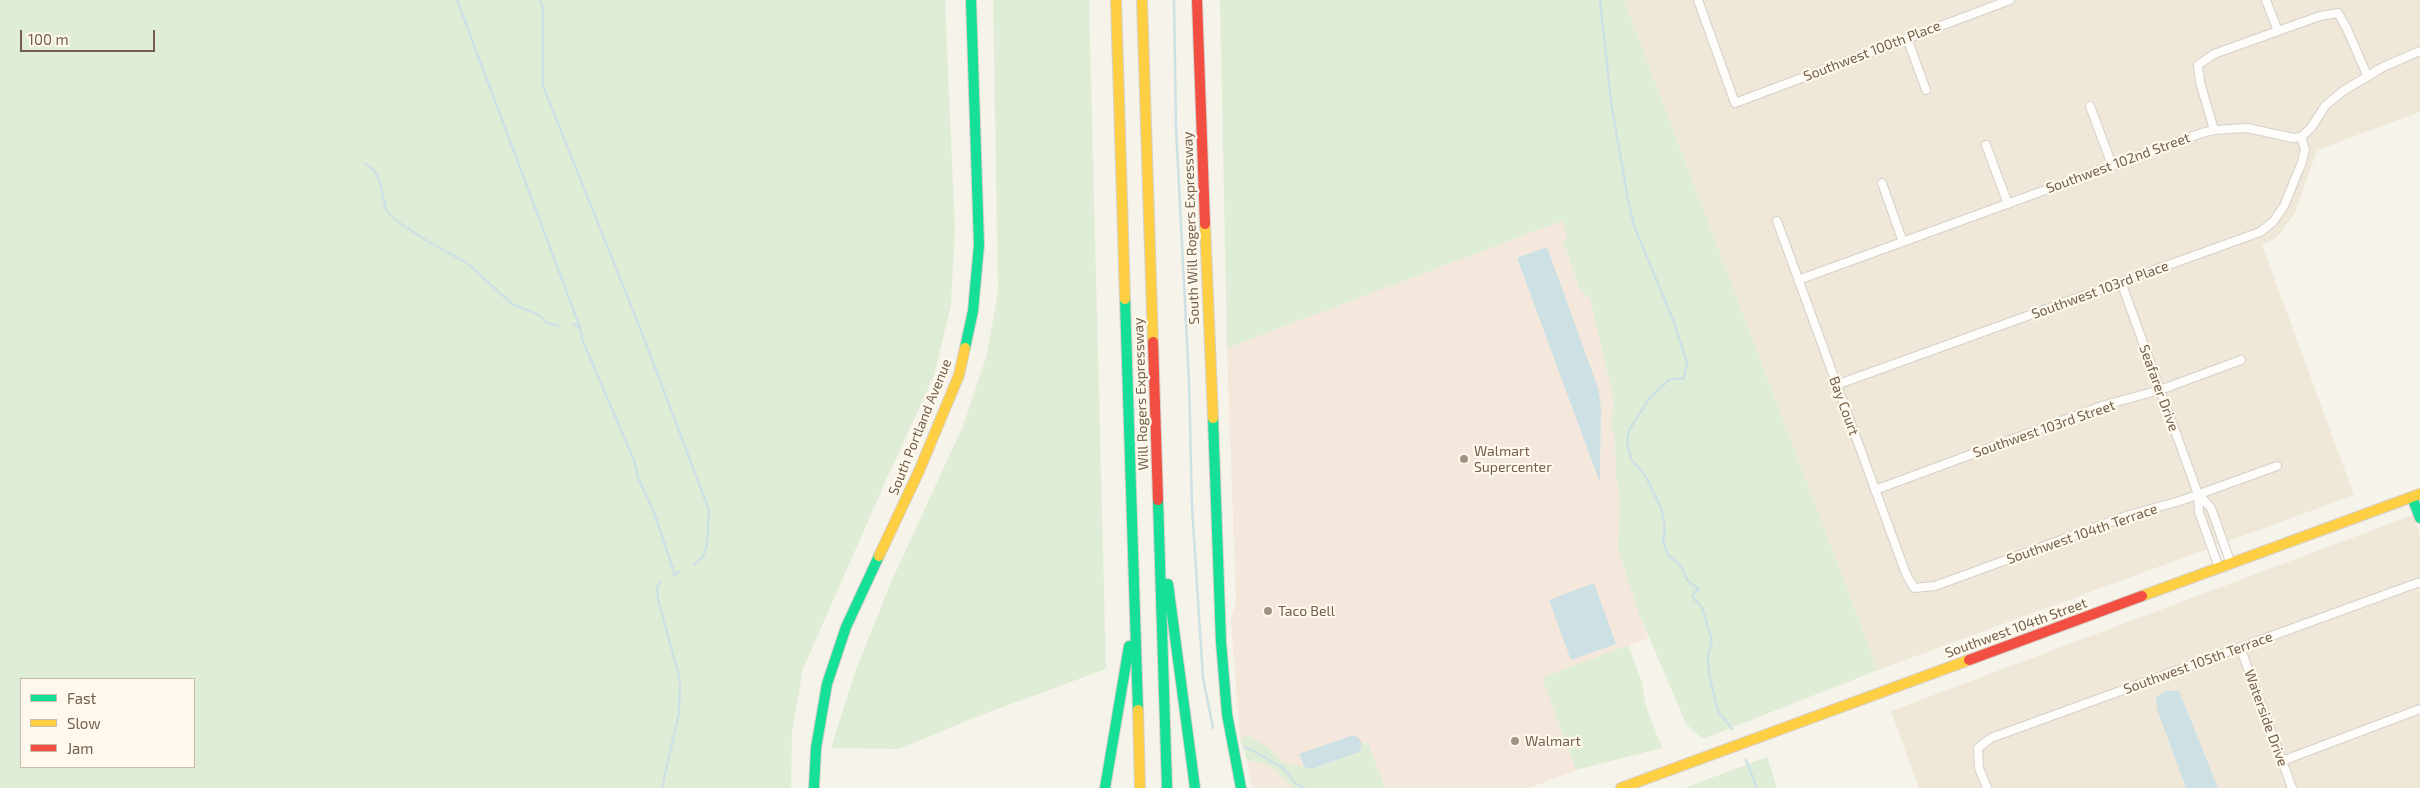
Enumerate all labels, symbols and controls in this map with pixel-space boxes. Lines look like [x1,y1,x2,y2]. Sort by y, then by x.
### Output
street label: Southwest 100th Place [1801,17,1943,85]
scale bar [22,20,158,52]
text: 100 m [28,30,69,48]
street label: Southwest 102nd Street [2044,129,2192,197]
street label: South Will Rogers Expressway [1179,131,1203,325]
street label: Southwest 103rd Place [2029,257,2171,323]
street label: Will Rogers Expressway [1130,317,1152,471]
street label: Seafarer Drive [2136,342,2182,434]
street label: South Portland Avenue [885,356,955,498]
street label: Bay Court [1826,374,1862,438]
street label: Southwest 103rd Street [1971,397,2117,461]
place label: Walmart Supercenter [1474,443,1552,476]
marker: Walmart Supercenter [1458,453,1470,465]
street label: Southwest 104th Terrace [2004,500,2160,568]
street label: Southwest 104th Street [1943,594,2089,662]
place label: Taco Bell [1278,603,1335,619]
marker: Taco Bell [1262,605,1274,617]
street label: Southwest 105th Terrace [2121,628,2275,698]
street label: Waterside Drive [2241,667,2291,769]
legend [20,678,195,768]
text: Fast [67,689,96,707]
text: Slow [67,714,101,732]
place label: Walmart [1525,733,1581,749]
marker: Walmart [1509,735,1521,747]
text: Jam [67,739,93,757]

